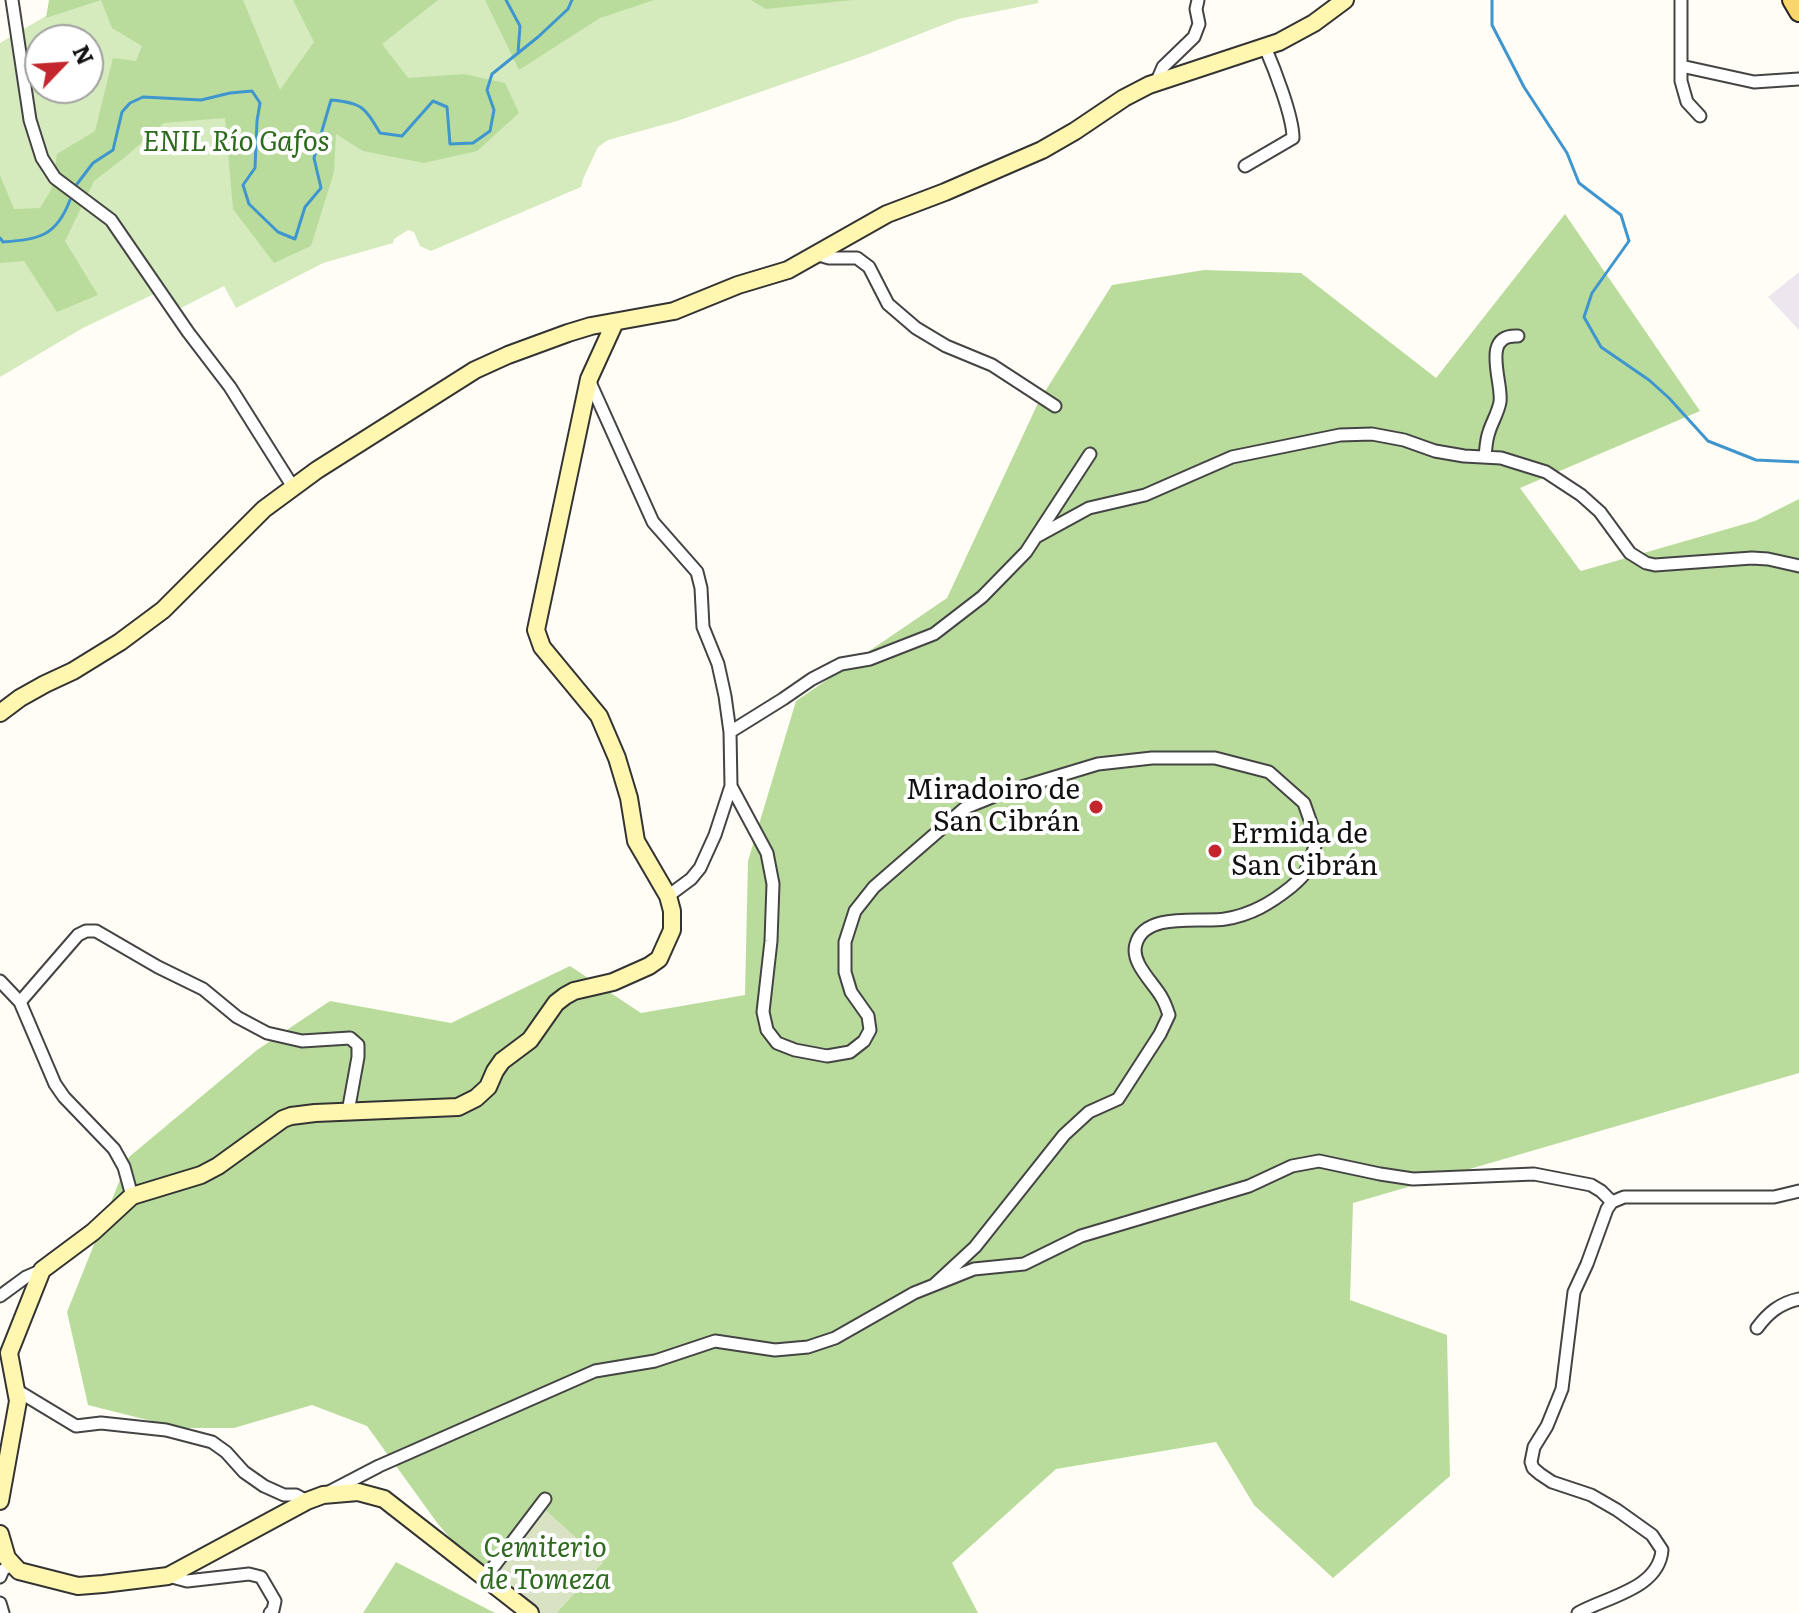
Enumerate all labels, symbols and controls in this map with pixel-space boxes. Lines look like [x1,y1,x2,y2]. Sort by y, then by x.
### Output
north arrow [24,24,104,104]
text: N [66,39,103,70]
park label: ENIL Río Gafos [142,126,330,160]
place label: Miradoiro de San Cibrán [906,774,1080,840]
marker: Miradoiro de San Cibrán [1087,798,1105,816]
place label: Ermida de San Cibrán [1231,818,1378,884]
marker: Ermida de San Cibrán [1206,842,1224,860]
park label: Cemiterio de Tomeza [479,1532,611,1598]

